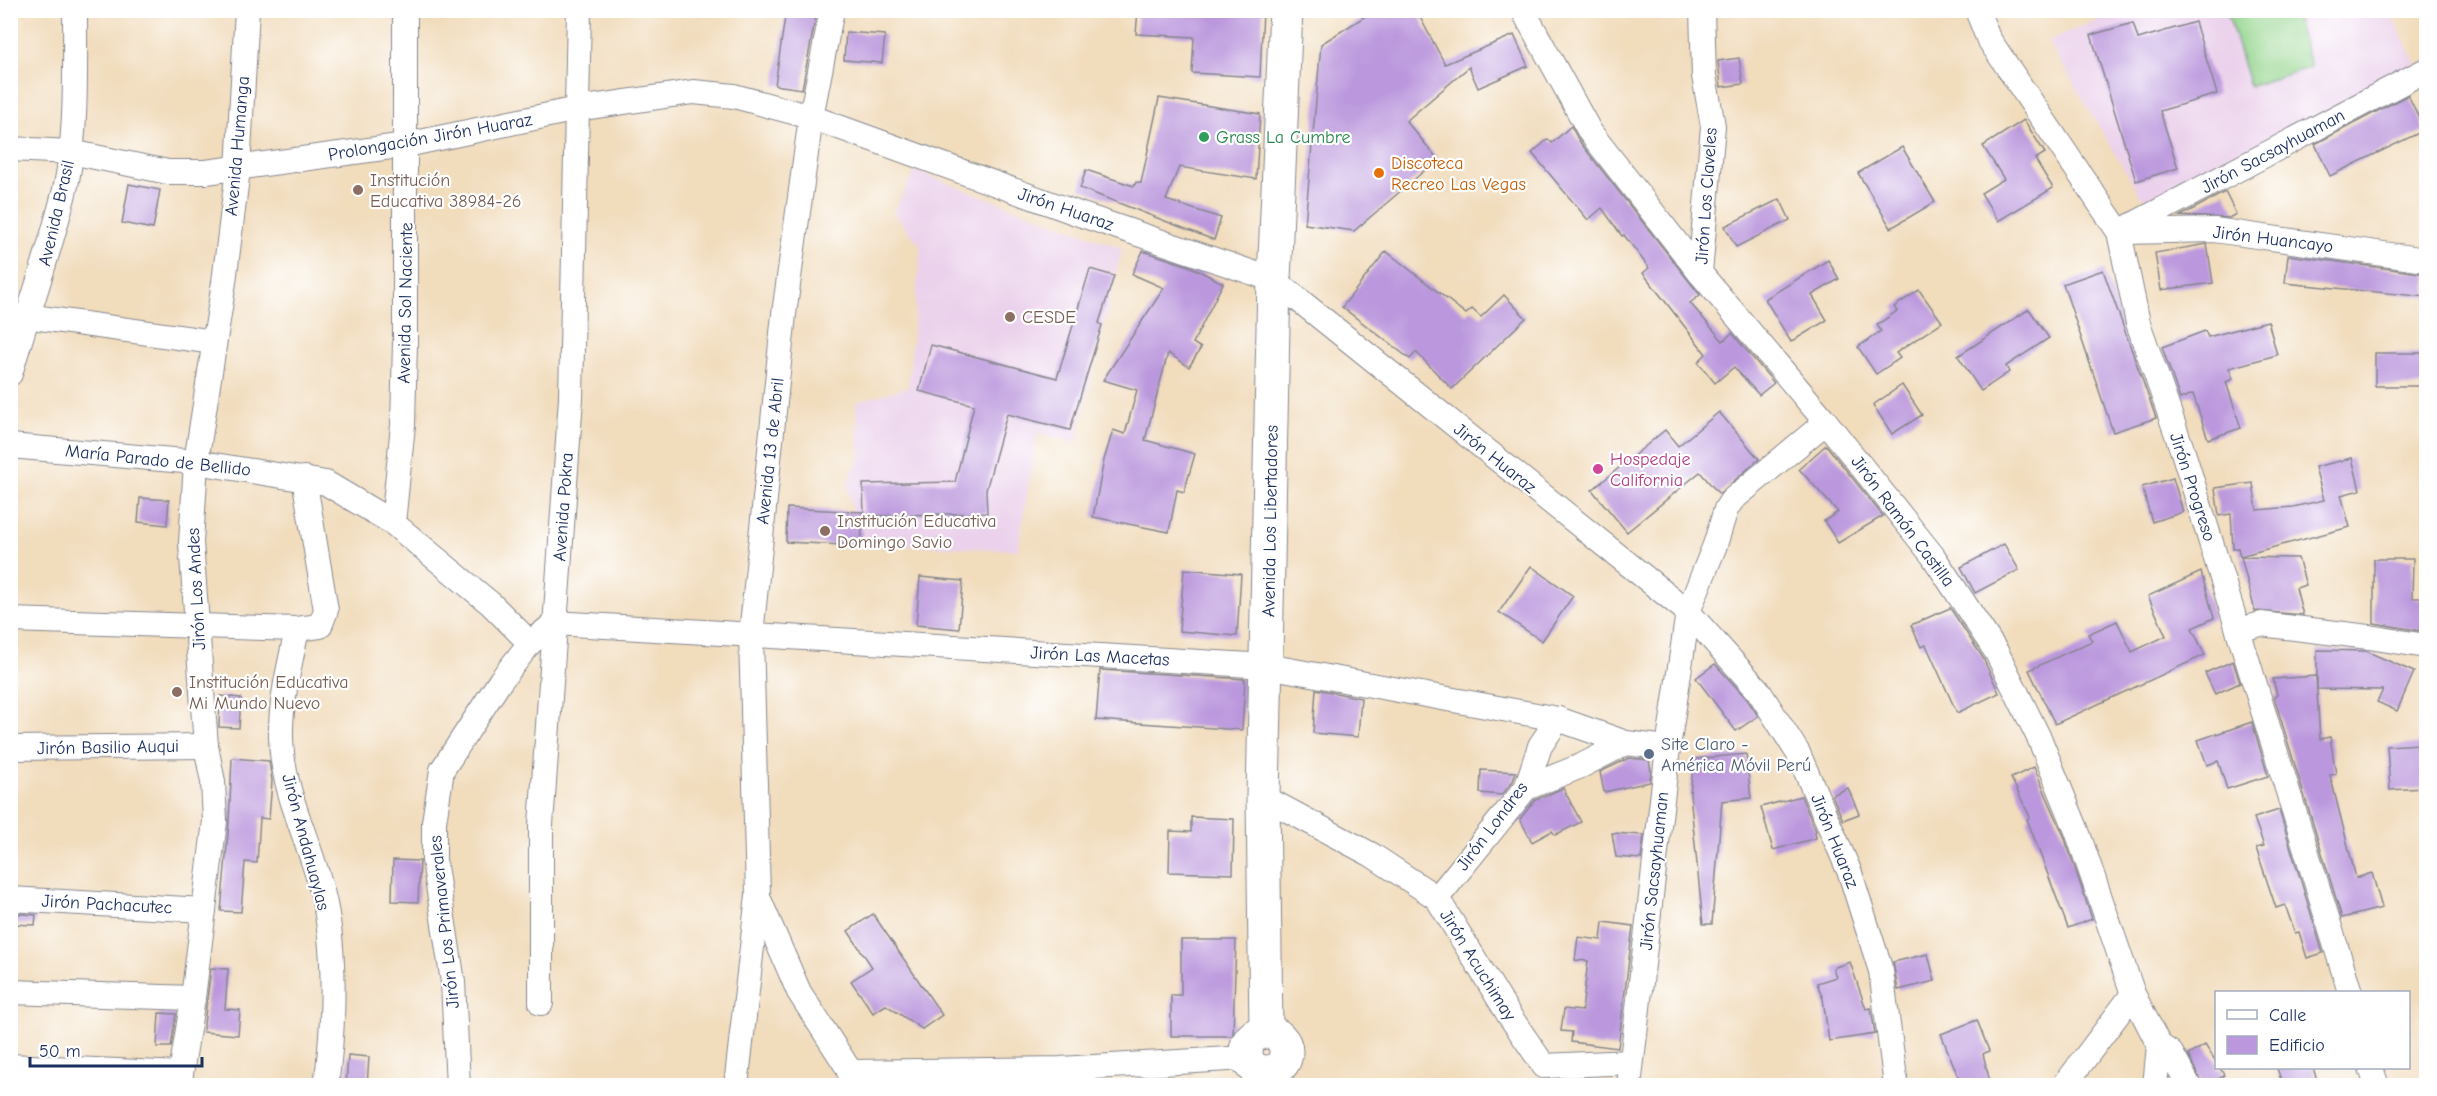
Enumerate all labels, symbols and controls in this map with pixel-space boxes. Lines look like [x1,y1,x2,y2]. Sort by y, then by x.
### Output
street label: Avenida Humanga [221,75,254,217]
street label: Jirón Sacsayhuaman [2198,105,2349,198]
street label: Prolongación Jirón Huaraz [326,109,534,166]
place label: Grass La Cumbre [1216,127,1351,148]
street label: Jirón Los Claveles [1691,127,1722,265]
marker: Grass La Cumbre [1197,130,1211,144]
place label: Discoteca Recreo Las Vegas [1391,153,1526,195]
street label: Avenida Brasil [34,158,79,268]
marker: Discoteca Recreo Las Vegas [1372,166,1386,180]
place label: Institución Educativa 38984-26 [370,170,522,212]
marker: Institución Educativa 38984-26 [351,183,365,197]
street label: Jirón Huaraz [1015,183,1117,236]
street label: Avenida Sol Naciente [394,222,417,384]
street label: Jirón Huancayo [2212,222,2334,257]
place label: CESDE [1022,307,1076,328]
marker: CESDE [1003,310,1017,324]
street label: Avenida 13 de Abril [752,377,789,526]
street label: Jirón Huaraz [1449,419,1540,498]
street label: Avenida Los Libertadores [1258,425,1283,617]
street label: Jirón Progreso [2165,430,2220,544]
street label: María Parado de Bellido [64,440,252,481]
place label: Hospedaje California [1610,449,1691,491]
street label: Avenida Pokra [549,452,578,562]
street label: Jirón Ramón Castilla [1846,452,1959,591]
marker: Hospedaje California [1591,462,1605,476]
place label: Institución Educativa Domingo Savio [837,511,997,553]
marker: Institución Educativa Domingo Savio [818,524,832,538]
street label: Jirón Los Andes [183,527,210,651]
street label: Jirón Las Macetas [1030,642,1170,671]
place label: Institución Educativa Mi Mundo Nuevo [189,672,349,714]
marker: Institución Educativa Mi Mundo Nuevo [170,685,184,699]
place label: Site Claro - América Móvil Perú [1661,734,1811,776]
street label: Jirón Basilio Auqui [37,736,179,759]
marker: Site Claro - América Móvil Perú [1642,747,1656,761]
street label: Jirón Andahuaylas [277,772,334,913]
street label: Jirón Londres [1452,778,1533,875]
street label: Jirón Sacsayhuaman [1636,791,1673,951]
street label: Jirón Huaraz [1806,791,1863,892]
street label: Jirón Los Primaverales [425,834,464,1010]
street label: Jirón Pachacutec [41,891,173,918]
street label: Jirón Acuchimay [1435,906,1521,1026]
legend [2215,991,2410,1069]
text: Calle [2269,1005,2306,1026]
scale bar [30,1030,202,1068]
text: Edificio [2269,1035,2325,1056]
text: 50 m [39,1041,81,1062]

